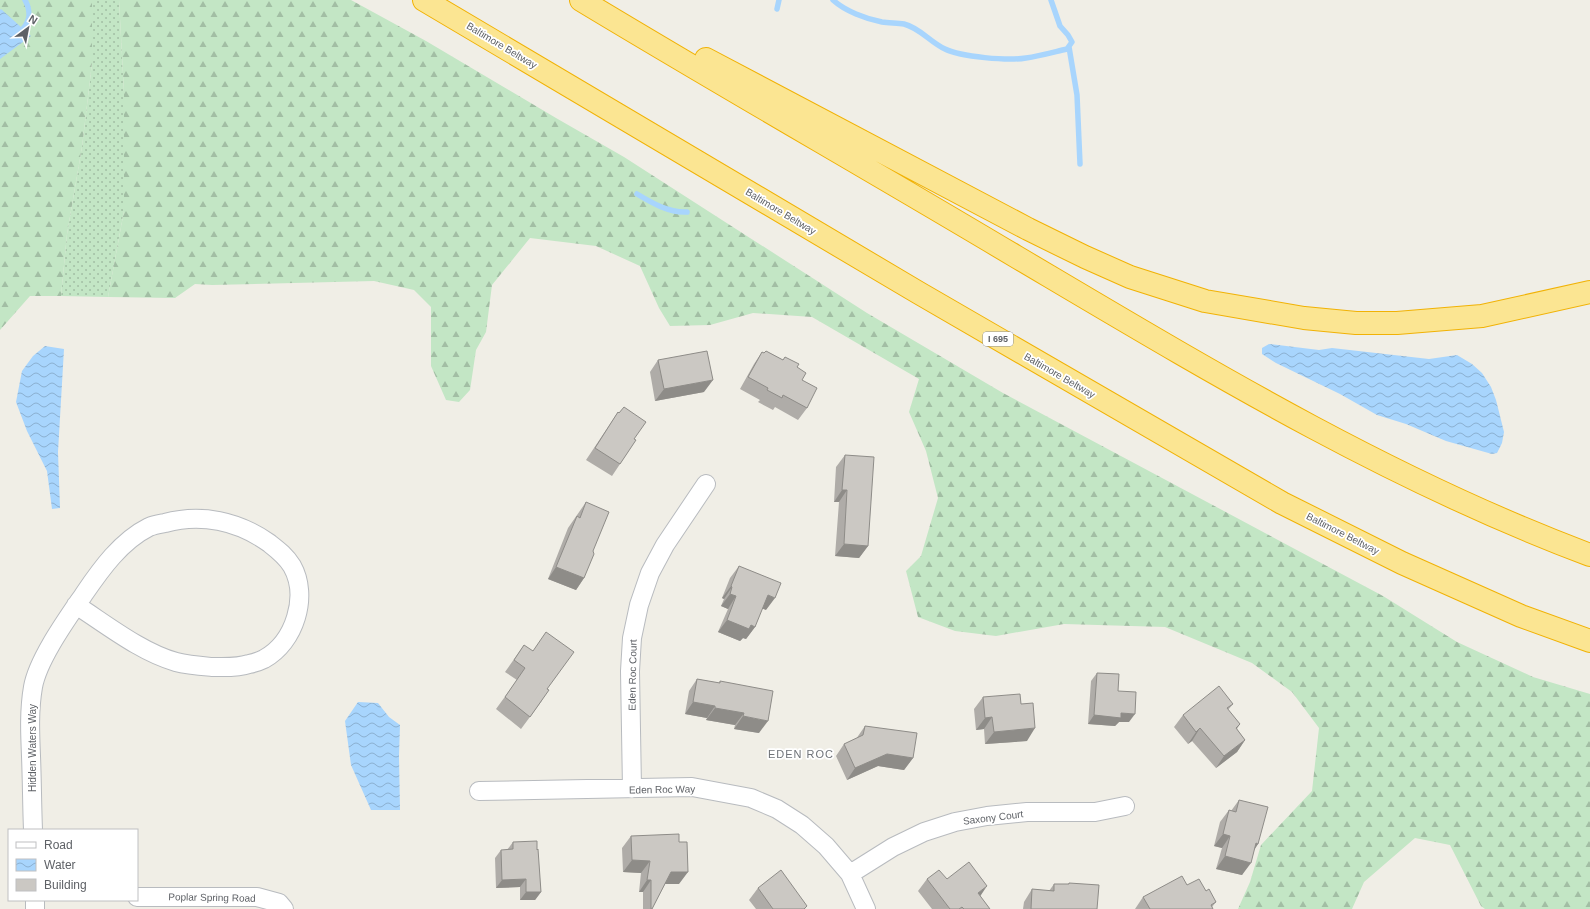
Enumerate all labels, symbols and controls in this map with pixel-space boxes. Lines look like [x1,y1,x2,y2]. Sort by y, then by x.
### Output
north arrow [8,8,48,48]
text: N [27,12,40,27]
street label: Baltimore Beltway [465,20,539,71]
street label: Baltimore Beltway [744,186,818,237]
road number: I 695 [983,332,1013,346]
street label: Baltimore Beltway [1022,351,1097,400]
street label: Baltimore Beltway [1305,510,1381,557]
street label: Eden Roc Court [626,639,639,711]
street label: Hidden Waters Way [27,704,38,792]
district label: EDEN ROC [768,748,834,760]
street label: Eden Roc Way [629,783,695,796]
street label: Saxony Court [962,808,1024,827]
legend [8,829,138,901]
text: Road [44,838,73,852]
text: Water [44,858,76,872]
text: Building [44,878,87,892]
street label: Poplar Spring Road [168,891,256,904]

